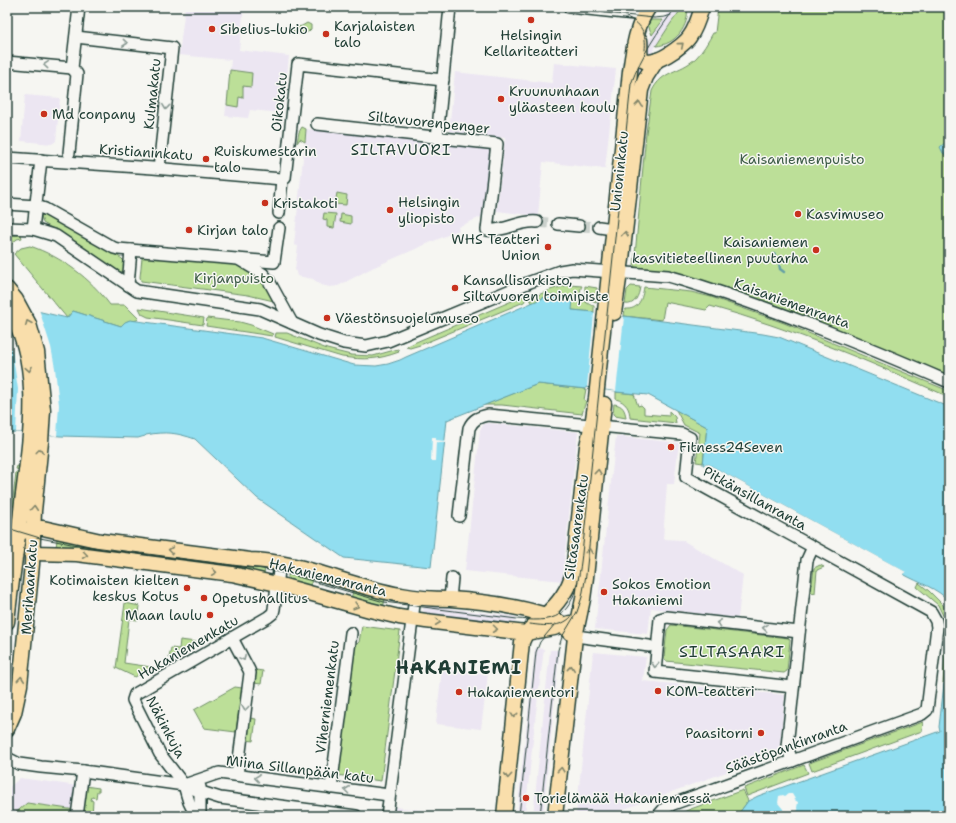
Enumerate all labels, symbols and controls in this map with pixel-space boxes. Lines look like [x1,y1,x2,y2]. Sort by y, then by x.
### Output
marker: Helsingin Kellariteatteri [526,15,536,25]
place label: Karjalaisten talo [334,17,416,51]
place label: Sibelius-lukio [220,20,308,38]
marker: Sibelius-lukio [207,24,217,34]
place label: Helsingin Kellariteatteri [484,26,578,60]
marker: Karjalaisten talo [321,29,331,39]
one-way arrow [122,38,128,47]
one-way arrow [677,43,684,50]
street label: Kulmakatu [139,58,165,130]
one-way arrow [43,61,49,70]
street label: Oikokatu [267,71,291,133]
place label: Kruununhaan yläasteen koulu [509,82,616,116]
marker: Kruununhaan yläasteen koulu [496,94,506,104]
one-way arrow [634,101,643,107]
one-way arrow [162,104,171,110]
place label: Md conpany [52,105,136,123]
street label: Siltavuorenpenger [367,107,491,137]
marker: Md conpany [39,109,49,119]
street label: Unioninkatu [606,130,632,212]
street label: Kristianinkatu [98,140,194,164]
district label: SILTAVUORI [351,140,451,160]
place label: Ruiskumestarin talo [214,142,317,176]
park label: Kaisaniemenpuisto [739,150,865,168]
marker: Ruiskumestarin talo [201,154,211,164]
place label: Helsingin yliopisto [398,193,460,227]
place label: Kristakoti [273,194,338,212]
marker: Kristakoti [260,198,270,208]
marker: Helsingin yliopisto [385,205,395,215]
place label: Kasvimuseo [806,205,884,223]
marker: Kasvimuseo [793,209,803,219]
place label: Kirjan talo [197,221,268,239]
marker: Kirjan talo [184,225,194,235]
place label: WHS Teatteri Union [451,230,540,264]
one-way arrow [620,231,629,237]
place label: Kaisaniemen kasvitieteellinen puutarha [632,233,808,267]
marker: WHS Teatteri Union [543,242,553,252]
marker: Kaisaniemen kasvitieteellinen puutarha [811,245,821,255]
park label: Kirjanpuisto [194,269,274,287]
place label: Kansallisarkisto, Siltavuoren toimipiste [463,271,609,305]
street label: Kaisaniemenranta [732,274,853,332]
marker: Kansallisarkisto, Siltavuoren toimipiste [450,283,460,293]
place label: Väestönsuojelumuseo [335,309,479,327]
marker: Väestönsuojelumuseo [322,313,332,323]
one-way arrow [24,320,32,327]
one-way arrow [24,366,32,373]
place label: Fitness24Seven [679,438,783,456]
marker: Fitness24Seven [666,442,676,452]
one-way arrow [35,448,44,454]
street label: Pitkänsillanranta [700,462,810,534]
one-way arrow [593,469,602,475]
street label: Siltasaarenkatu [560,473,592,581]
one-way arrow [29,505,38,511]
street label: Merihaankatu [17,539,41,635]
one-way arrow [168,546,174,555]
one-way arrow [585,548,594,554]
one-way arrow [82,550,88,559]
street label: Hakaniemenranta [267,554,389,600]
one-way arrow [211,567,217,576]
place label: Kotimaisten kielten keskus Kotus [49,571,179,605]
place label: Sokos Emotion Hakaniemi [612,575,711,609]
marker: Kotimaisten kielten keskus Kotus [182,583,192,593]
marker: Sokos Emotion Hakaniemi [599,587,609,597]
place label: Opetushallitus [212,589,308,607]
marker: Opetushallitus [199,593,209,603]
one-way arrow [353,601,360,610]
place label: Maan laulu [125,606,202,624]
marker: Maan laulu [205,610,215,620]
street label: Hakaniemenkatu [134,611,242,683]
one-way arrow [435,617,441,626]
one-way arrow [716,619,723,628]
one-way arrow [492,624,498,633]
one-way arrow [762,624,768,633]
street label: Viherniemenkatu [311,639,343,755]
district label: SILTASAARI [679,641,785,662]
one-way arrow [238,653,245,661]
district label: HAKANIEMI [396,656,522,680]
one-way arrow [651,662,660,668]
one-way arrow [567,665,576,671]
one-way arrow [16,676,25,682]
place label: KOM-teatteri [666,682,755,700]
place label: Hakaniementori [467,683,574,701]
marker: KOM-teatteri [653,686,663,696]
marker: Hakaniementori [454,687,464,697]
street label: Näkinkuja [142,693,190,761]
one-way arrow [241,705,250,711]
one-way arrow [510,712,519,718]
street label: Säästöpankinranta [723,717,850,777]
place label: Paasitorni [685,724,753,742]
marker: Paasitorni [756,728,766,738]
street label: Miina Sillanpään katu [225,751,375,787]
one-way arrow [556,767,565,773]
one-way arrow [503,773,512,779]
one-way arrow [254,774,260,783]
one-way arrow [344,786,350,795]
place label: Torielämää Hakaniemessä [534,789,711,807]
marker: Torielämää Hakaniemessä [521,793,531,803]

